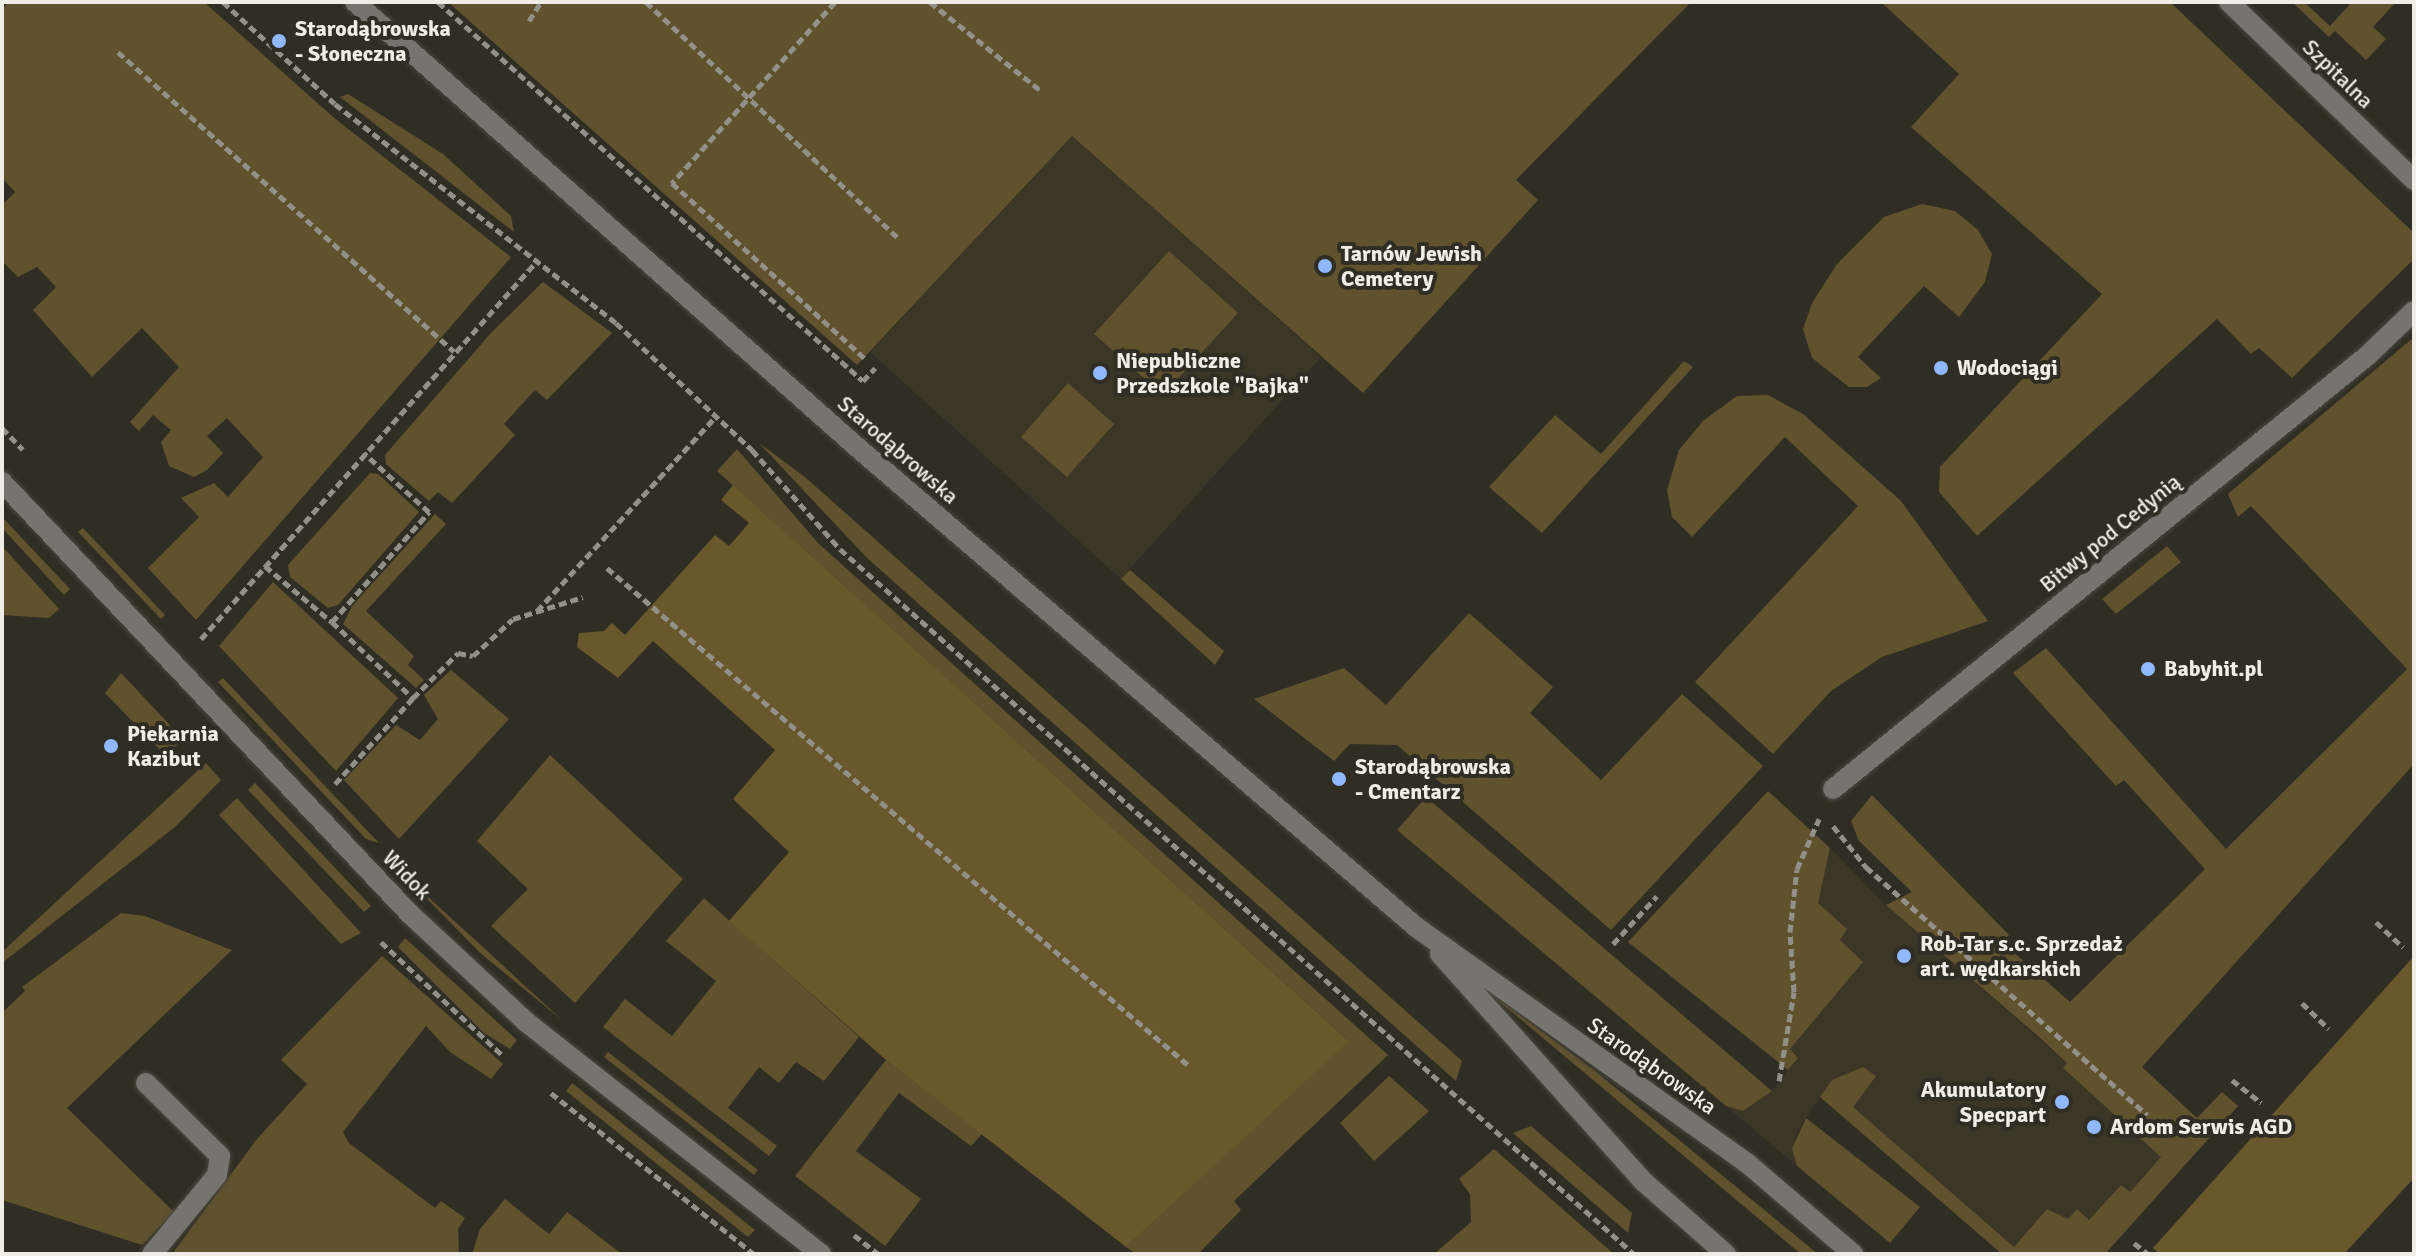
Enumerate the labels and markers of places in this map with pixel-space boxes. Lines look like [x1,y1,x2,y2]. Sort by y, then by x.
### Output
place label: Starodąbrowska - Słoneczna [295,15,451,66]
marker: Starodąbrowska - Słoneczna [270,32,288,50]
place label: Tarnów Jewish Cemetery [1341,240,1482,292]
marker: Tarnów Jewish Cemetery [1316,257,1334,275]
place label: Niepubliczne Przedszkole "Bajka" [1116,347,1309,398]
place label: Wodociągi [1957,355,2058,381]
marker: Wodociągi [1932,359,1950,377]
marker: Niepubliczne Przedszkole "Bajka" [1091,364,1109,382]
place label: Babyhit.pl [2164,656,2263,682]
marker: Babyhit.pl [2139,660,2157,678]
place label: Piekarnia Kazibut [127,720,219,772]
marker: Piekarnia Kazibut [102,737,120,755]
place label: Starodąbrowska - Cmentarz [1355,753,1511,804]
marker: Starodąbrowska - Cmentarz [1330,770,1348,788]
place label: Rob-Tar s.c. Sprzedaż art. wędkarskich [1920,930,2123,982]
marker: Rob-Tar s.c. Sprzedaż art. wędkarskich [1895,947,1913,965]
place label: Akumulatory Specpart [1921,1076,2046,1128]
marker: Akumulatory Specpart [2053,1093,2071,1111]
place label: Ardom Serwis AGD [2110,1114,2292,1140]
marker: Ardom Serwis AGD [2085,1118,2103,1136]

